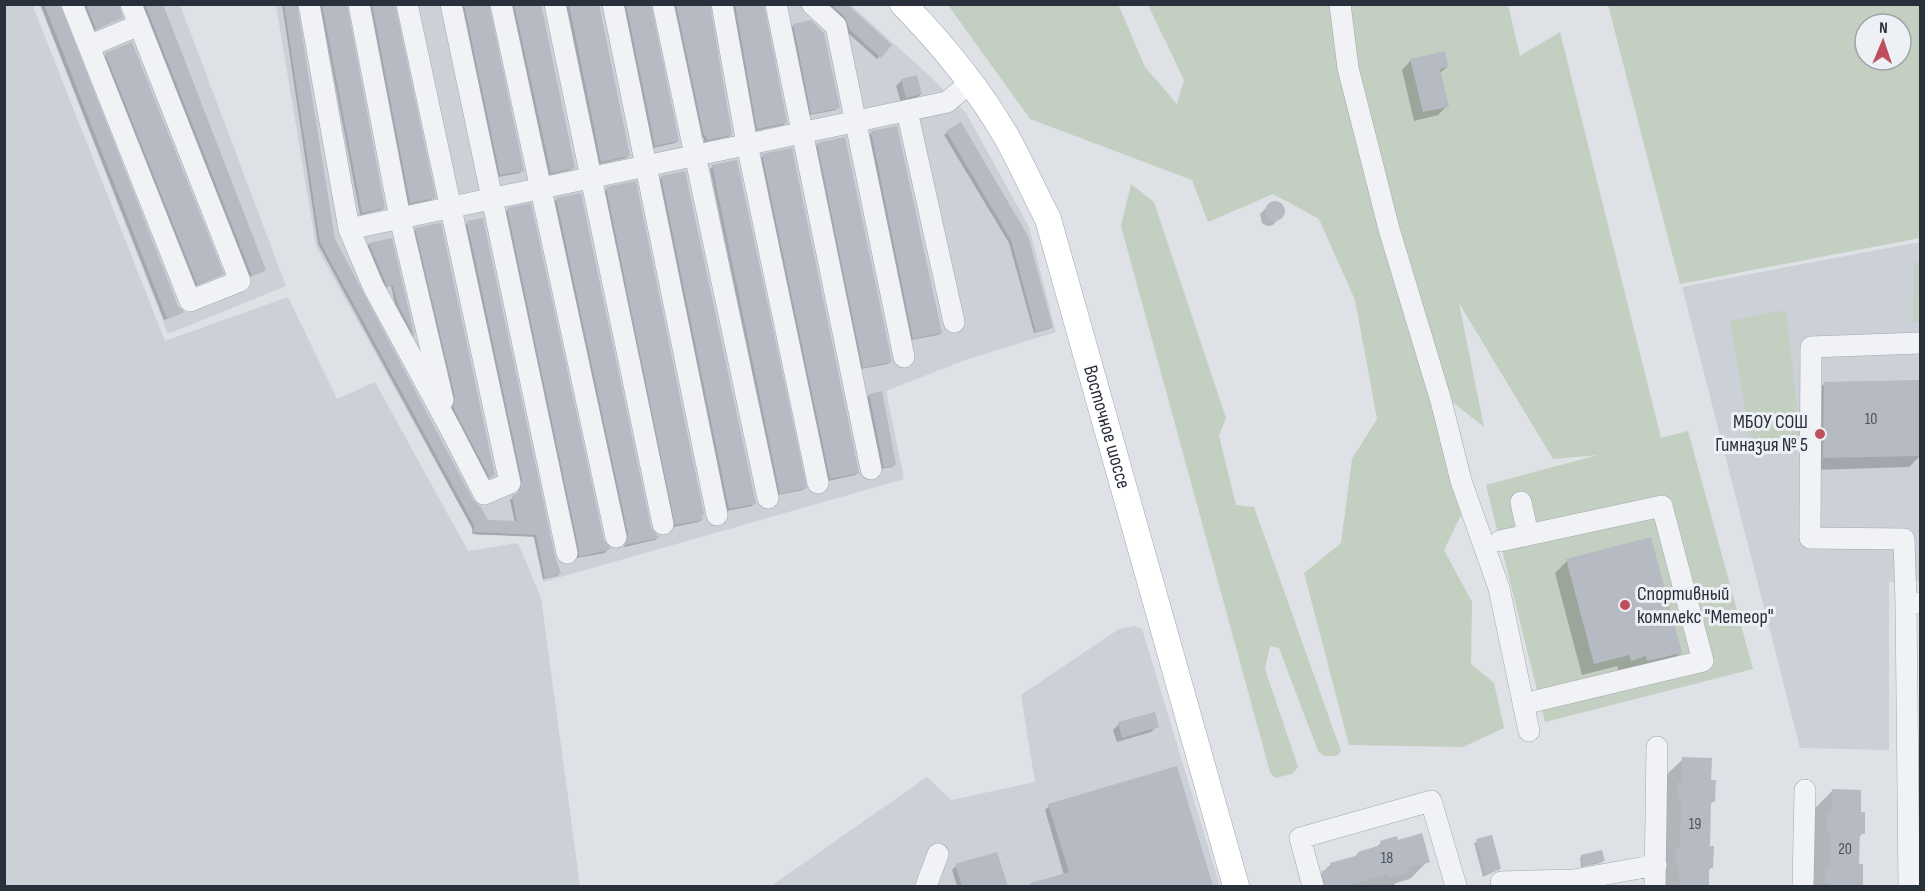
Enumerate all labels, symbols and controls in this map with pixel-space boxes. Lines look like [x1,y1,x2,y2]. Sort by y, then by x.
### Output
north arrow [1853,12,1913,72]
text: N [1879,19,1888,38]
street label: Восточное шоссе [1078,363,1135,491]
place label: МБОУ СОШ Гимназия № 5 [1715,410,1808,457]
house number: 10 [1865,410,1877,429]
marker: МБОУ СОШ Гимназия № 5 [1813,427,1827,441]
place label: Спортивный комплекс "Метеор" [1637,582,1774,629]
marker: Спортивный комплекс "Метеор" [1618,598,1632,612]
house number: 19 [1689,815,1701,834]
house number: 20 [1838,840,1852,859]
house number: 18 [1381,849,1393,868]

